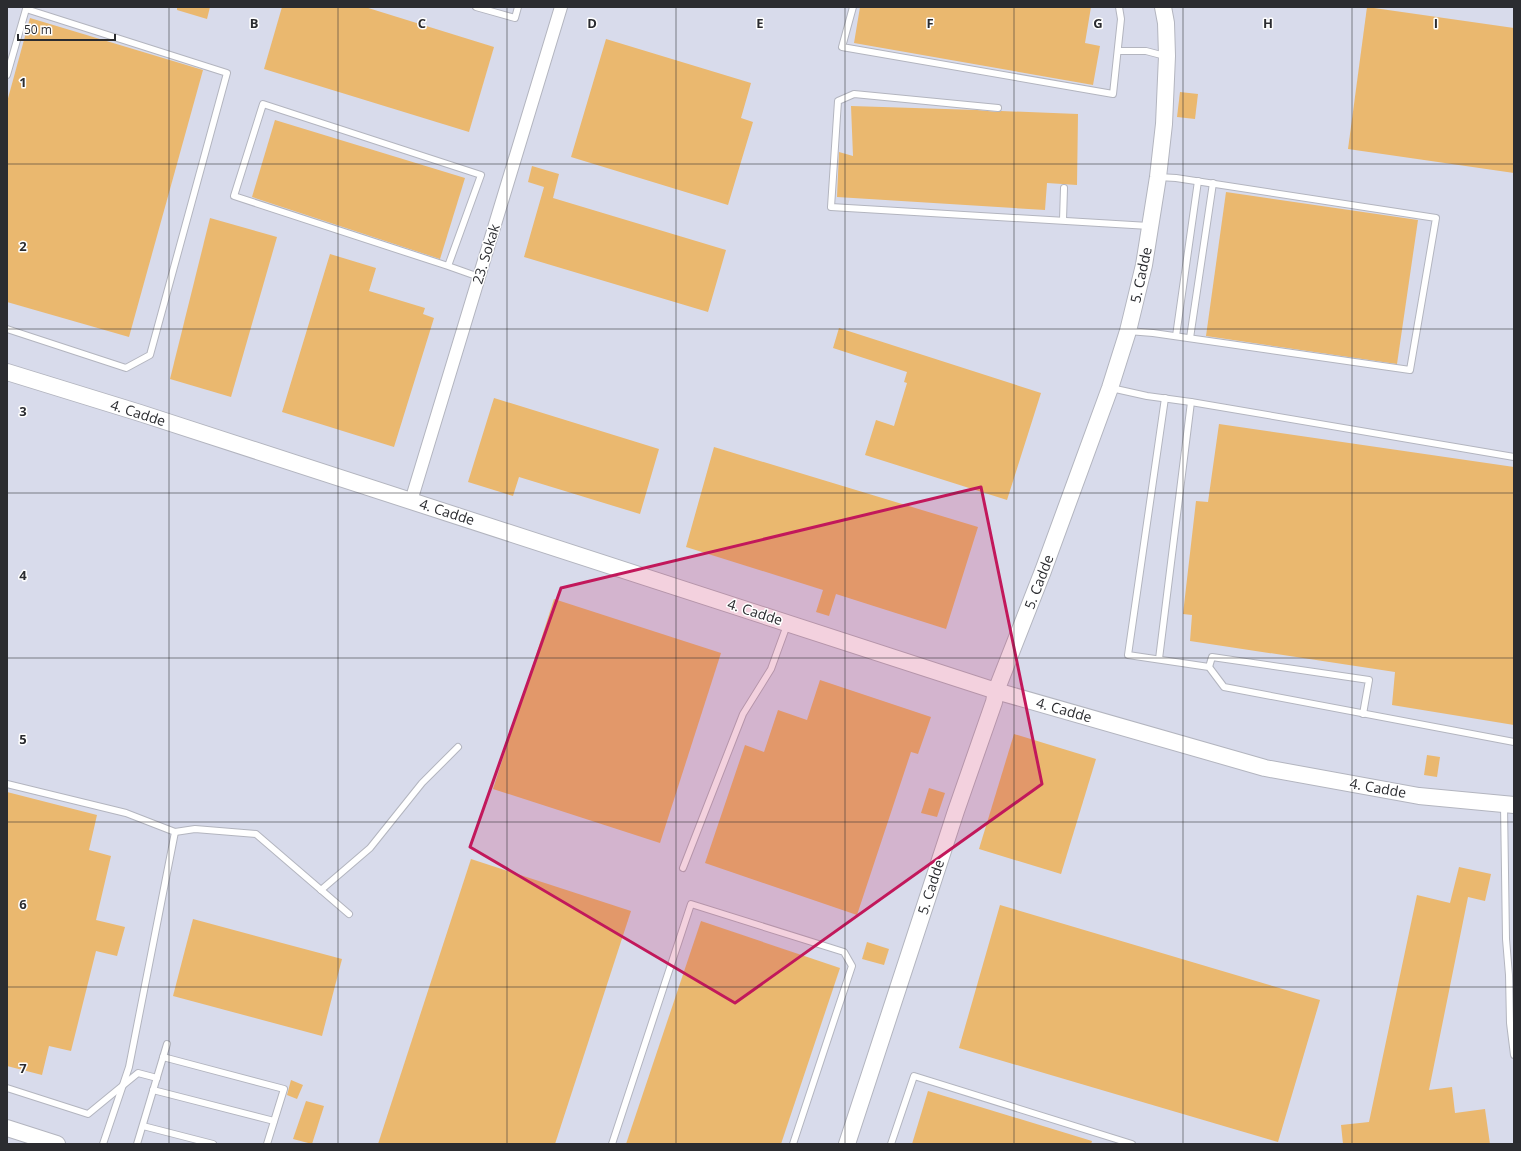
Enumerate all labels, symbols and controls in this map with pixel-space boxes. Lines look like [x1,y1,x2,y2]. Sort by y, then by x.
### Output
text: B [250,14,259,32]
text: C [418,14,426,32]
text: D [587,14,597,32]
text: E [756,14,764,32]
text: F [926,14,934,32]
text: G [1093,14,1103,32]
text: H [1263,14,1273,32]
text: I [1434,14,1438,32]
scale bar [18,16,115,42]
text: 50 m [24,21,52,38]
text: 1 [19,73,27,91]
street label: 23. Sokak [467,221,504,286]
text: 2 [19,237,27,255]
street label: 5. Cadde [1125,245,1156,305]
street label: 4. Cadde [108,395,168,430]
text: 3 [19,402,27,420]
street label: 4. Cadde [417,494,477,529]
street label: 5. Cadde [1019,552,1058,612]
text: 4 [19,566,27,584]
street label: 4. Cadde [725,594,785,629]
street label: 4. Cadde [1034,693,1094,727]
text: 5 [19,730,27,748]
street label: 4. Cadde [1348,773,1408,802]
street label: 5. Cadde [913,857,948,917]
text: 6 [19,895,27,913]
text: 7 [19,1059,27,1077]

